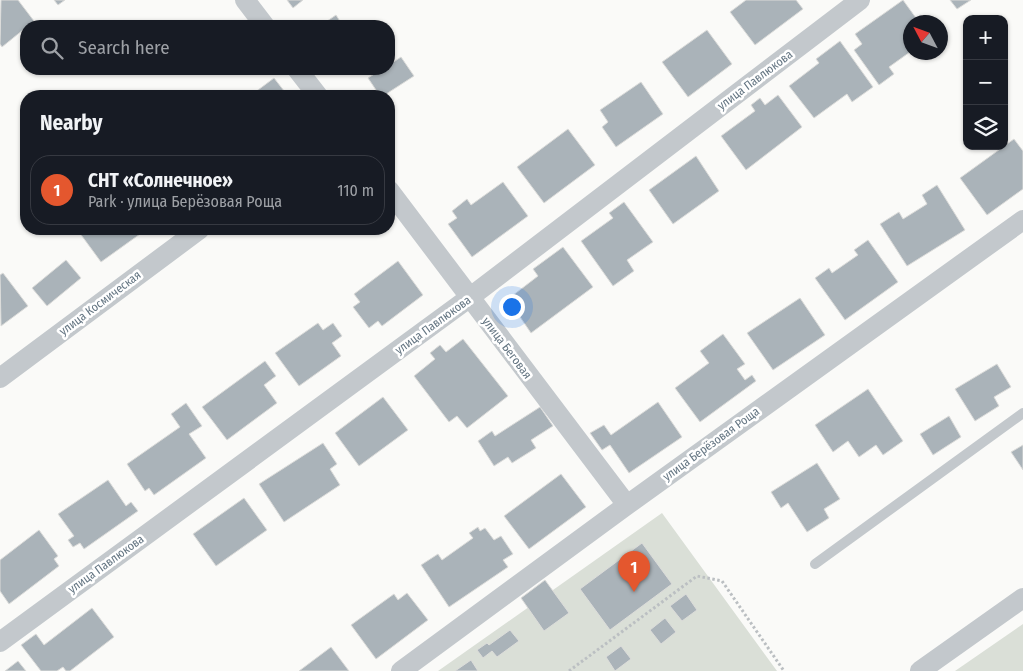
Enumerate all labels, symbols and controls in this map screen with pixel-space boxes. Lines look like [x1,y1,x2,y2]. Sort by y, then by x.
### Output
north arrow [903,15,948,60]
map controls [963,15,1008,150]
button: + [963,15,1008,60]
search box [20,20,395,75]
icon: search [38,34,66,62]
text: Search here [78,36,170,59]
street label: улица Павлюкова [715,47,795,113]
button: − [963,60,1008,105]
button: layers [963,105,1008,150]
text: Nearby [40,110,102,136]
text: СНТ «Солнечное» [88,169,233,192]
text: 1 [54,181,60,200]
text: 110 m [337,181,374,200]
text: Park · улица Берёзовая Роща [88,192,282,211]
street label: улица Космическая [56,268,144,338]
street label: улица Павлюкова [392,293,474,357]
your location [499,294,525,320]
street label: улица Беговая [479,314,535,382]
street label: улица Берёзовая Роща [660,404,762,484]
street label: улица Павлюкова [65,532,147,596]
pin: 1 [618,551,650,592]

